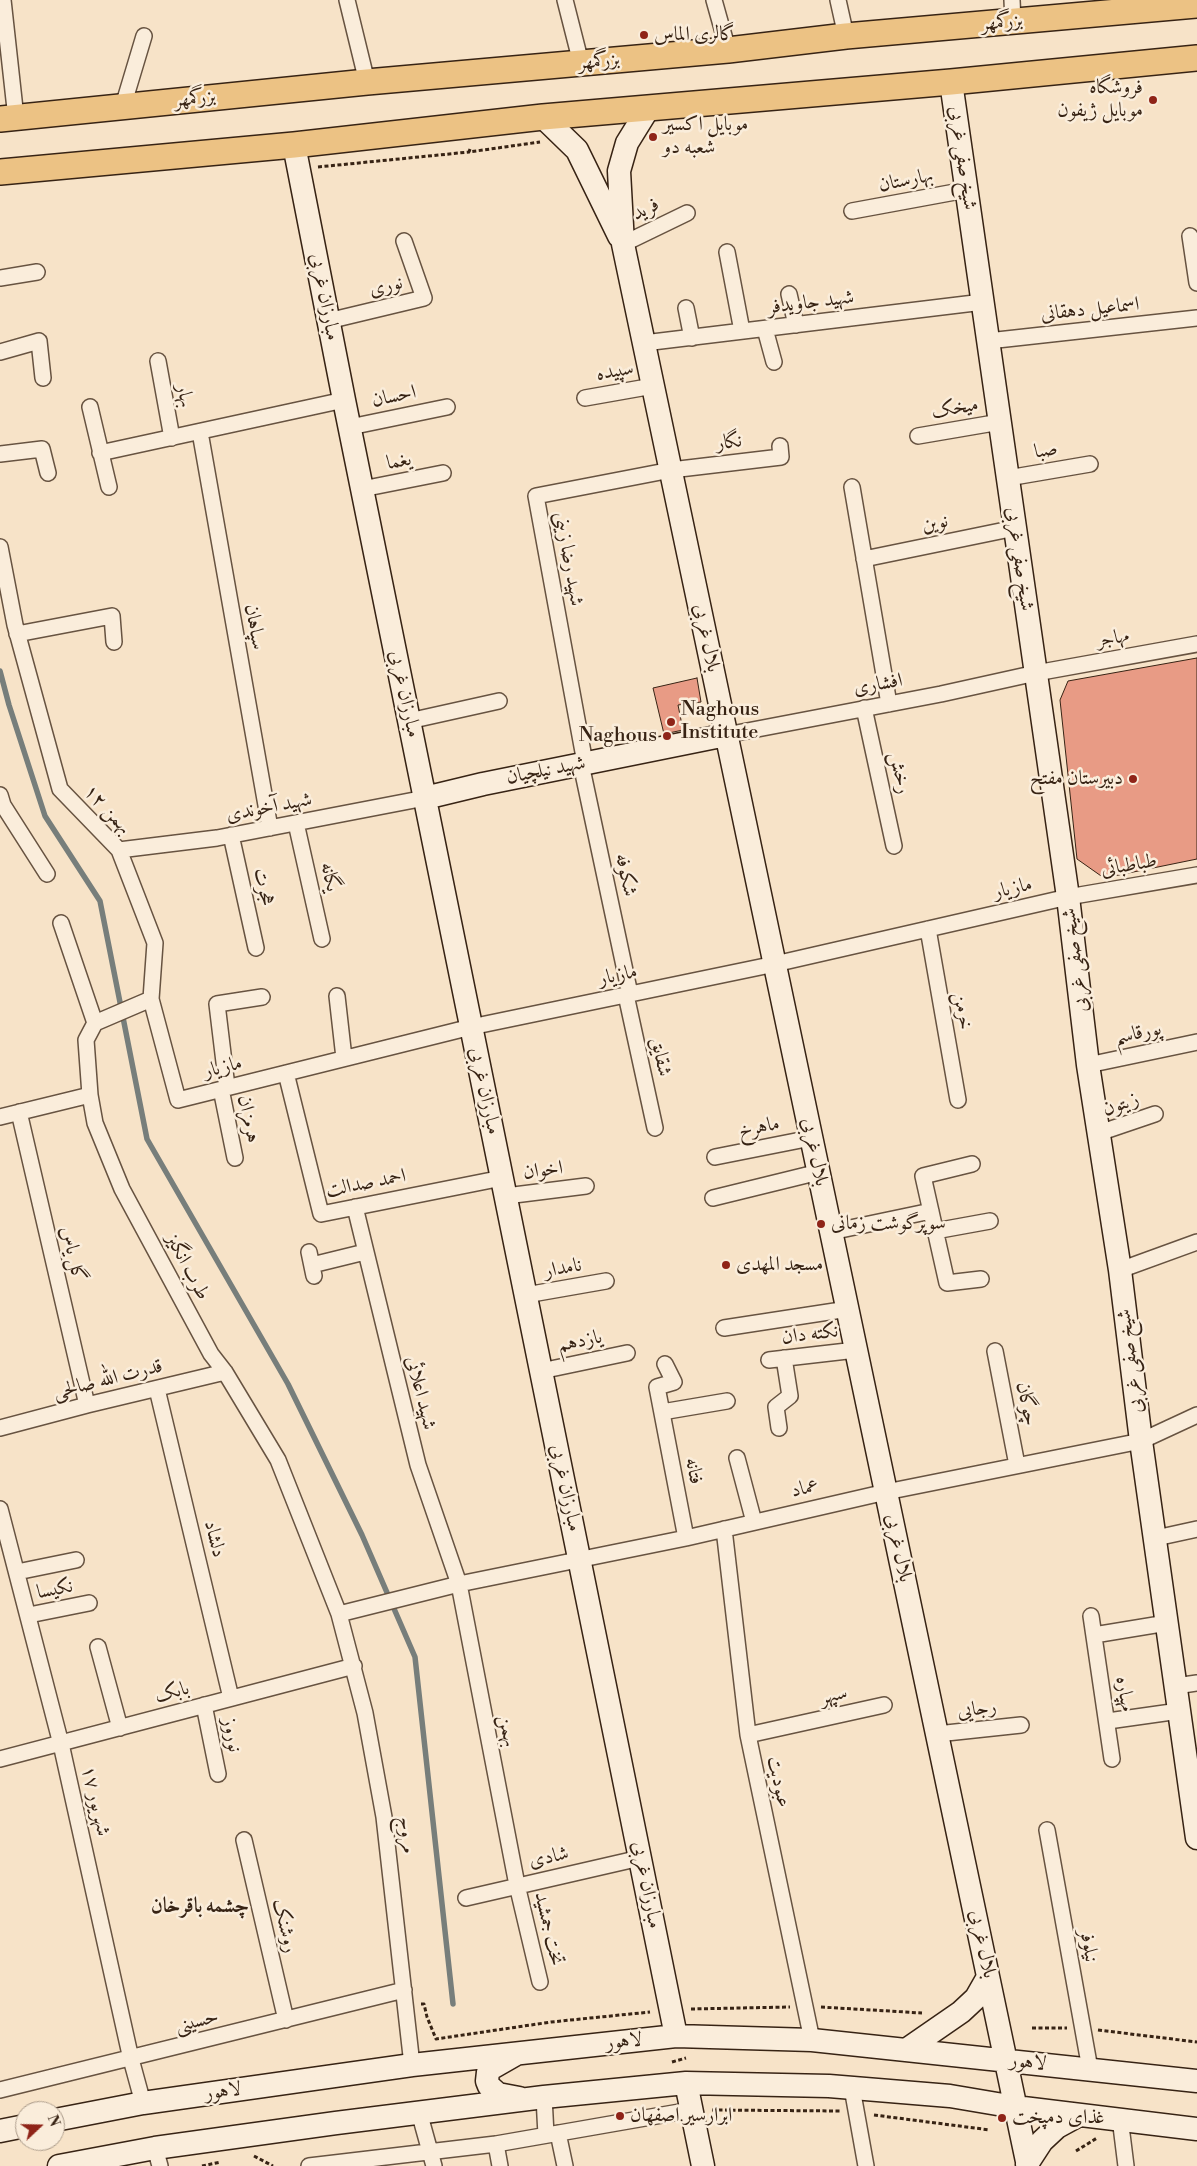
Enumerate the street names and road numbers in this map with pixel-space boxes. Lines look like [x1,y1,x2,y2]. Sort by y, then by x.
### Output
street label: بزرگمهر [980,9,1024,37]
street label: بزرگمهر [577,48,621,76]
street label: بزرگمهر [173,85,217,113]
street label: شیخ صفی غربی [943,104,981,212]
street label: بهارستان [876,164,936,198]
street label: فرید [628,193,664,227]
street label: مبارزان غربی [304,251,344,343]
street label: نوری [367,271,405,303]
street label: شهید جاویدفر [767,286,855,320]
street label: اسماعیل دهقانی [1039,293,1141,327]
street label: سپیده [594,357,636,387]
street label: احسان [370,381,418,413]
street label: بهار [170,383,198,409]
street label: میخک [930,393,980,425]
street label: نگار [715,429,743,457]
street label: صبا [1032,437,1060,465]
street label: یغما [384,448,414,476]
street label: شیخ صفی غربی [1000,505,1038,613]
street label: شهید رضا زینی [548,510,588,608]
street label: نوین [920,510,950,538]
street label: سپاهان [238,602,270,652]
street label: بلال غربی [687,602,725,674]
street label: مهاجر [1095,624,1131,654]
street label: مبارزان غربی [383,648,425,740]
street label: افشاری [852,669,904,701]
street label: رخش [883,750,915,796]
street label: شهید نیلچیان [504,752,588,790]
street label: ۱۲ بهمن [78,780,136,840]
street label: شهید آخوندی [224,788,314,828]
street label: طباطبائی [1099,849,1159,883]
street label: شکوفه [609,851,641,899]
street label: یگانه [314,860,344,894]
street label: هجرت [247,866,279,908]
street label: مازیار [991,873,1035,905]
street label: شیخ صفی غربی [1058,907,1094,1013]
street label: مازیار [596,960,640,992]
street label: خرمن [947,990,977,1032]
street label: پورقاسم [1112,1017,1164,1051]
street label: شقایق [644,1035,676,1079]
street label: مبارزان غربی [463,1045,505,1137]
street label: مازیار [201,1052,245,1084]
street label: زیتون [1099,1088,1143,1122]
street label: هرمزان [231,1093,265,1145]
street label: ماهرخ [736,1112,782,1144]
street label: بلال غربی [795,1116,833,1188]
street label: اخوان [522,1157,564,1185]
street label: احمد صدالت [324,1164,408,1204]
street label: گل یاس [54,1224,90,1284]
street label: طرب انگیز [160,1230,214,1304]
street label: نامدار [542,1254,584,1284]
street label: شیخ صفی غربی [1113,1308,1149,1414]
street label: نکته دان [780,1320,840,1350]
street label: یازدهم [556,1326,604,1358]
street label: شهید اعلائی [399,1354,441,1432]
street label: قدرت الله صالحی [51,1355,165,1405]
street label: چوگان [1010,1380,1042,1428]
street label: مبارزان غربی [544,1442,586,1534]
street label: فتانه [679,1456,707,1486]
street label: عماد [789,1474,821,1504]
street label: بلال غربی [879,1512,917,1584]
street label: دلشاد [198,1518,230,1560]
street label: نکیسا [35,1575,75,1605]
street label: مهپاره [1109,1675,1139,1713]
street label: بابک [152,1677,192,1709]
street label: سپهر [818,1681,850,1711]
street label: رجایی [956,1696,998,1724]
street label: بهمن [492,1713,522,1749]
street label: نوروز [216,1716,246,1754]
street label: عبودیت [761,1754,795,1810]
street label: ۱۷ شهریور [75,1763,115,1839]
street label: مروج [392,1815,420,1855]
street label: مبارزان غربی [626,1839,666,1931]
street label: شادی [527,1842,571,1874]
street label: تخت جمشید [528,1890,568,1968]
street label: روشنک [266,1897,302,1955]
street label: بلال غربی [963,1908,1001,1980]
street label: نیلوفر [1073,1928,1103,1964]
street label: حسینی [173,2005,221,2039]
street label: لاهور [604,2028,644,2056]
street label: لاهور [1008,2049,1048,2077]
street label: لاهور [203,2078,243,2106]

